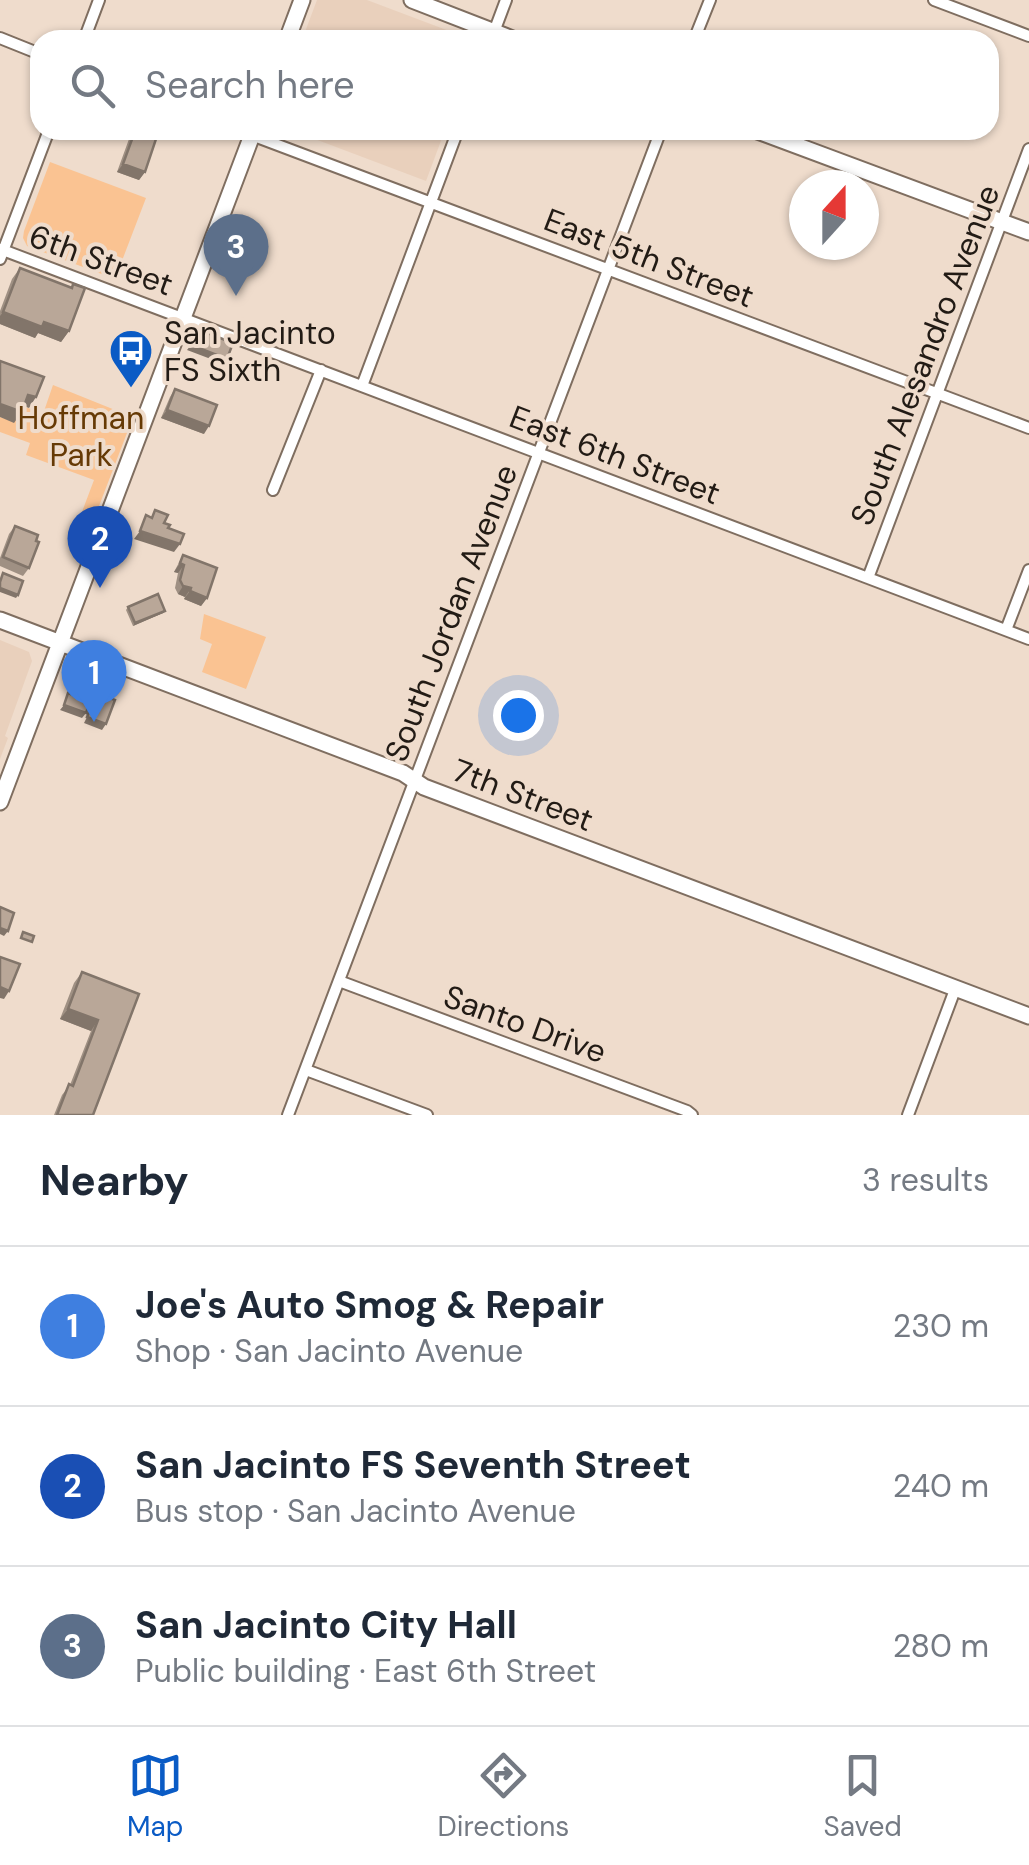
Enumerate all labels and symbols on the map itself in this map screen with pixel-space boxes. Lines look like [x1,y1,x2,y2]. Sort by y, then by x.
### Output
north arrow [789,170,879,260]
street label: South Alesandro Avenue [841,179,1009,531]
street label: East 5th Street [538,199,760,317]
pin: 3 [204,214,268,296]
street label: 6th Street [23,215,179,305]
place label: San Jacinto FS Sixth [164,312,336,391]
bus stop icon: San Jacinto FS Sixth [108,328,154,389]
street label: East 6th Street [504,396,726,514]
park label: Hoffman Park [18,397,144,476]
street label: South Jordan Avenue [375,459,527,767]
pin: 2 [68,506,132,588]
pin: 1 [62,640,126,722]
your location [493,690,544,741]
street label: 7th Street [447,749,599,841]
street label: Santo Drive [438,975,612,1073]

